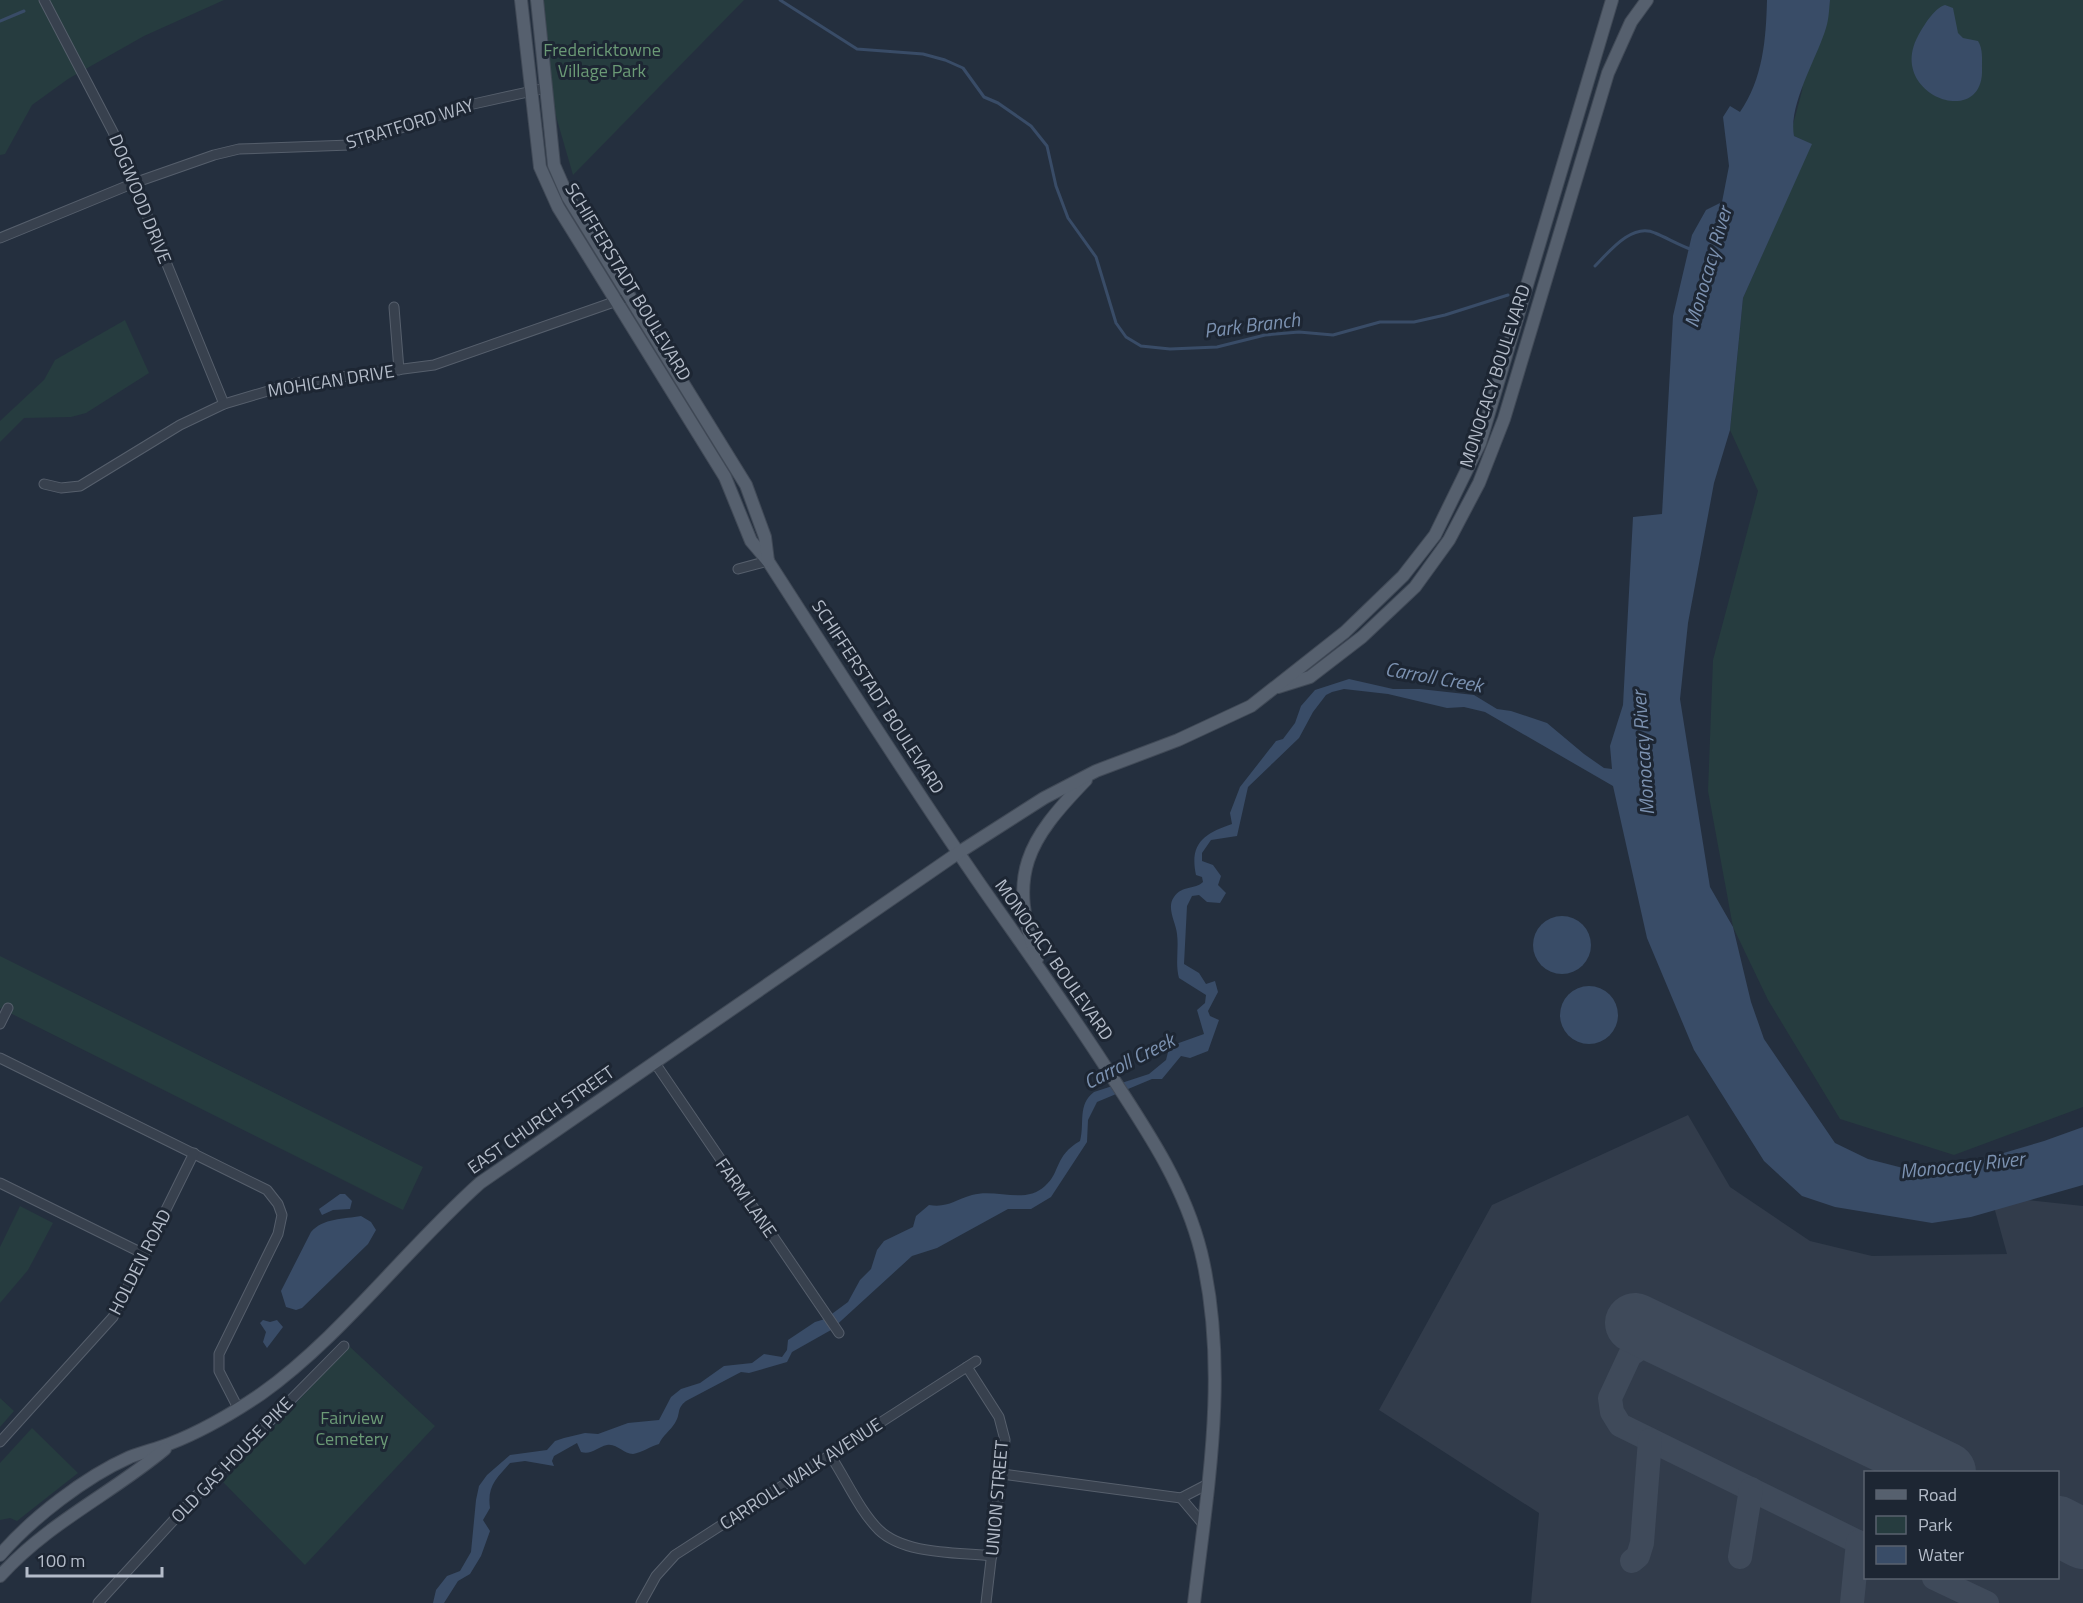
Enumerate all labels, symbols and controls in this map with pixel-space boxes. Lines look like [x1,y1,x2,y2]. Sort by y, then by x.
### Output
park label: Fredericktowne Village Park [543,36,661,84]
street label: STRATFORD WAY [343,91,477,156]
street label: DOGWOOD DRIVE [102,130,179,268]
street label: SCHIFFERSTADT BOULEVARD [559,178,698,386]
water label: Monocacy River [1675,200,1740,331]
street label: MONOCACY BOULEVARD [1452,281,1537,471]
water label: Park Branch [1202,303,1303,346]
street label: MOHICAN DRIVE [266,357,396,404]
street label: SCHIFFERSTADT BOULEVARD [805,594,951,799]
water label: Carroll Creek [1383,653,1487,701]
water label: Monocacy River [1623,687,1662,816]
street label: MONOCACY BOULEVARD [988,874,1120,1046]
water label: Carroll Creek [1078,1023,1182,1097]
street label: EAST CHURCH STREET [462,1058,620,1181]
water label: Monocacy River [1898,1142,2028,1186]
street label: FARM LANE [709,1153,784,1243]
street label: HOLDEN ROAD [101,1204,178,1319]
street label: OLD GAS HOUSE PIKE [164,1391,299,1529]
park label: Fairview Cemetery [315,1404,389,1452]
street label: CARROLL WALK AVENUE [714,1411,887,1536]
street label: UNION STREET [978,1439,1015,1557]
legend [1864,1471,2059,1579]
text: Road [1918,1481,1957,1508]
text: Park [1918,1511,1953,1538]
scale bar [27,1540,162,1578]
text: Water [1918,1541,1964,1568]
text: 100 m [36,1547,85,1574]

